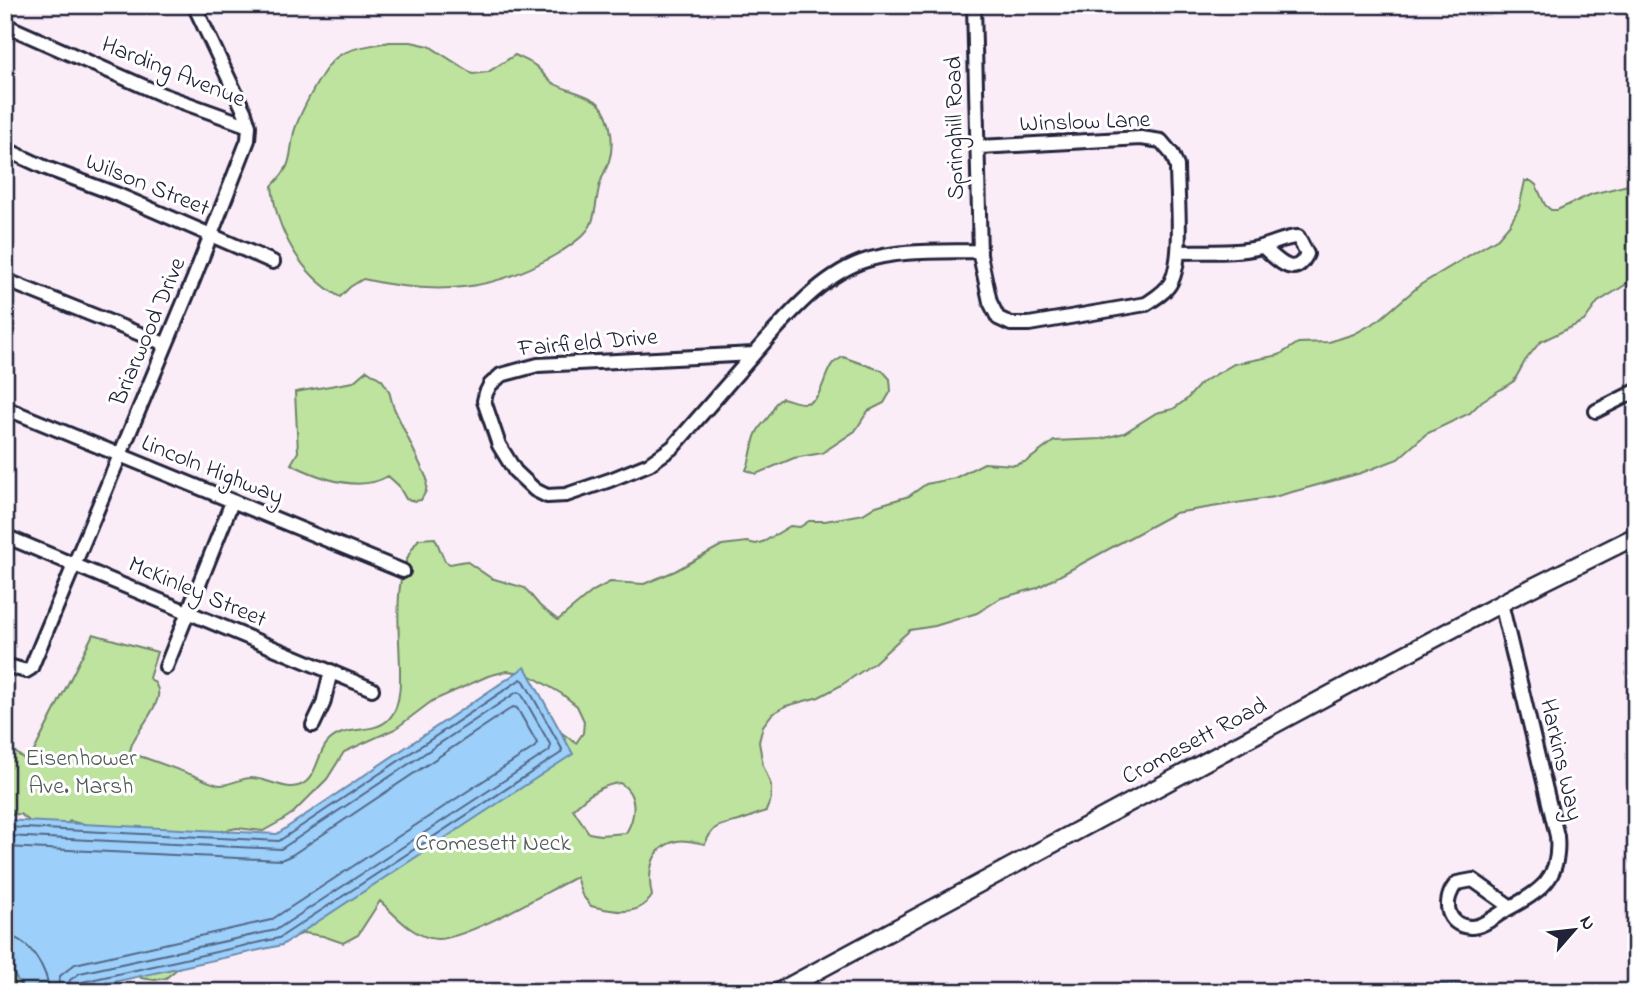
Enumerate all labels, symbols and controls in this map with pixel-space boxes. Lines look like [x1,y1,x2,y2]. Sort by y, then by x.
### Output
street label: Harding Avenue [96,28,251,118]
street label: Springhill Road [937,55,975,200]
street label: Winslow Lane [1019,103,1151,143]
street label: Wilson Street [80,145,214,227]
street label: Briarwood Drive [102,252,196,413]
street label: Fairfield Drive [516,320,660,368]
street label: Lincoln Highway [135,427,289,516]
street label: McKinley Street [122,548,272,639]
street label: Cromesett Road [1116,689,1274,795]
street label: Harkins Way [1528,696,1591,825]
park label: Eisenhower Ave. Marsh [25,742,137,805]
park label: Cromesett Neck [415,827,571,862]
north arrow [1540,895,1610,965]
text: N [1572,911,1602,935]

